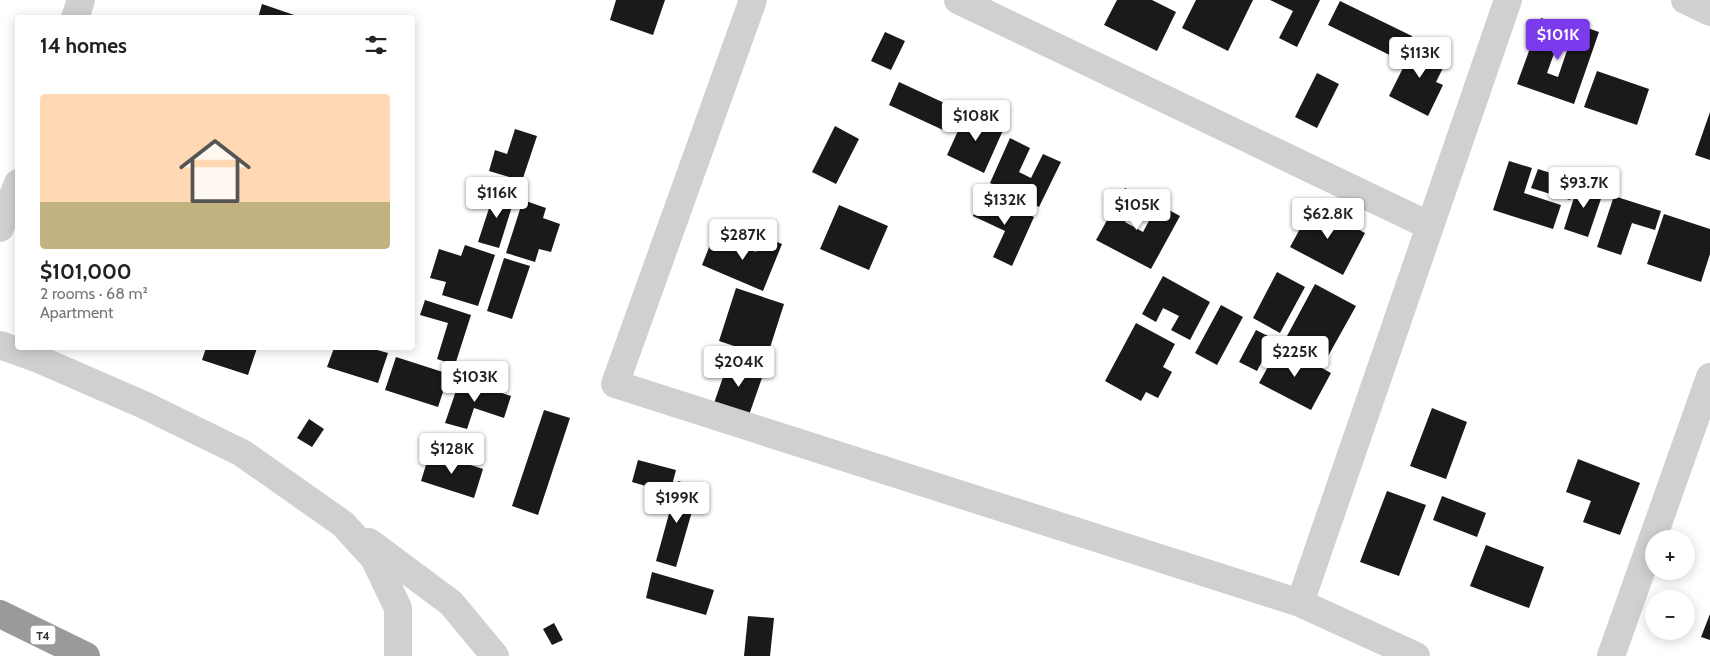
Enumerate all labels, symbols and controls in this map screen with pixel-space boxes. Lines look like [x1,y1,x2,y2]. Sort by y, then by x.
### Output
pin: $101K [1523,18,1593,61]
text: $101K [1537,25,1579,44]
icon: filters [362,31,390,59]
text: 14 homes [40,33,127,58]
pin: $113K [1385,36,1455,79]
text: $113K [1400,43,1440,62]
pin: $108K [941,100,1011,142]
text: $108K [953,106,999,125]
icon: home [170,126,260,216]
pin: $93.7K [1543,166,1625,209]
text: $93.7K [1560,173,1608,192]
pin: $116K [462,176,532,219]
text: $116K [477,183,517,202]
pin: $132K [970,184,1040,226]
pin: $105K [1102,188,1172,231]
text: $132K [984,190,1026,209]
text: $105K [1114,195,1160,214]
pin: $62.8K [1287,198,1369,240]
text: $62.8K [1303,204,1353,223]
pin: $287K [708,218,778,261]
text: $287K [720,225,766,244]
text: $101,000 [40,259,132,284]
text: 2 rooms · 68 m² [40,284,148,303]
text: Apartment [40,303,113,322]
pin: $225K [1260,336,1330,378]
text: $225K [1273,342,1317,361]
pin: $204K [704,346,774,388]
text: $204K [714,352,764,371]
pin: $103K [440,360,510,403]
text: $103K [452,367,498,386]
pin: $128K [417,432,487,475]
text: $128K [430,439,474,458]
pin: $199K [642,482,712,524]
text: $199K [655,488,699,507]
map controls [1645,530,1695,640]
button: + [1645,530,1695,580]
button: − [1645,590,1695,640]
road number: T4 [30,626,56,644]

